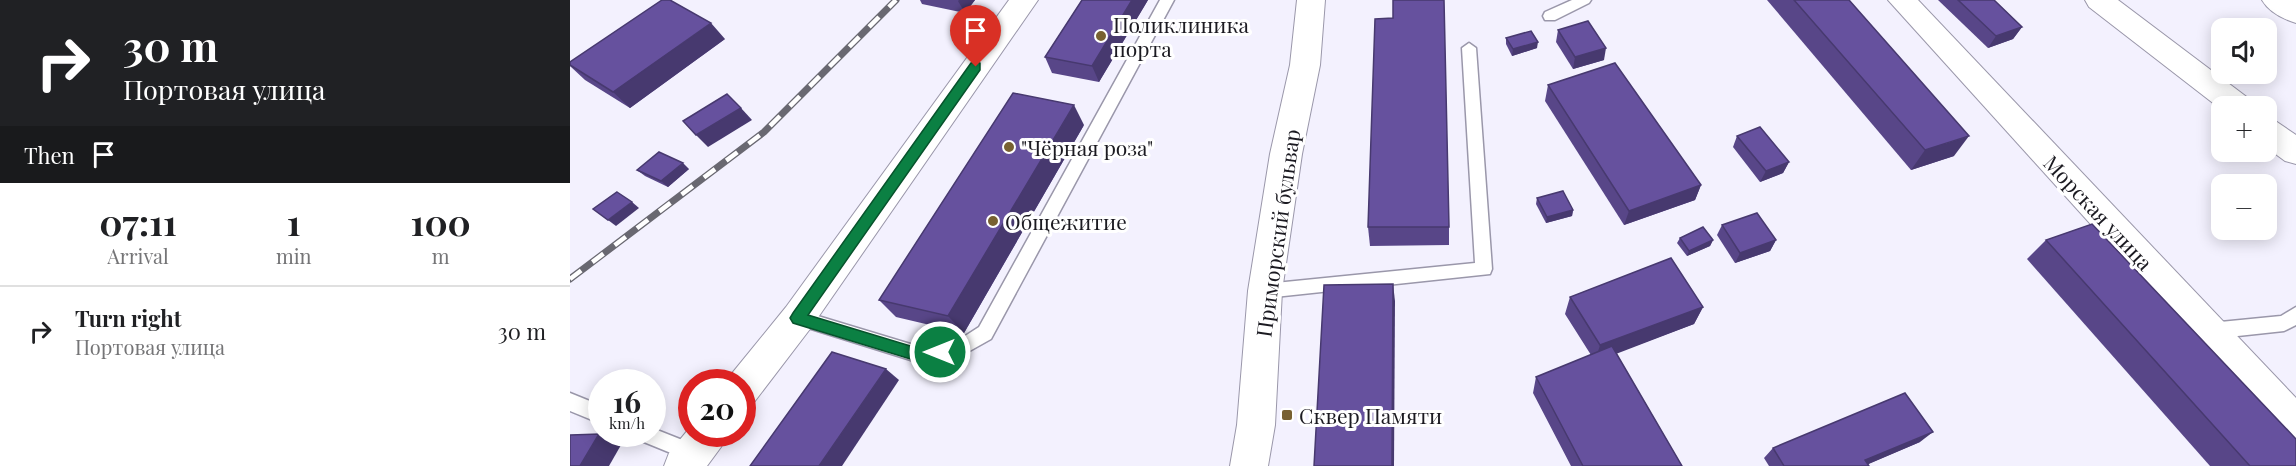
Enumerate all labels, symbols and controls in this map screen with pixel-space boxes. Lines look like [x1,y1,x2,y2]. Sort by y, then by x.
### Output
pin [950,5,1001,67]
place label: Поликлиника порта [1113,10,1250,62]
icon: arrive [959,14,992,47]
text: 30 m [123,17,218,73]
map controls [2211,18,2277,240]
button: sound [2211,18,2277,84]
icon: right [24,24,102,102]
marker: Поликлиника порта [1094,29,1108,43]
text: Портовая улица [123,71,326,107]
button: + [2211,96,2277,162]
street label: Приморский бульвар [1249,127,1305,339]
place label: "Чёрная роза" [1021,133,1153,161]
icon: arrive [87,138,120,171]
text: Then [24,140,75,170]
marker: "Чёрная роза" [1002,140,1016,154]
street label: Морская улица [2038,149,2160,276]
button: − [2211,174,2277,240]
text: 07:11 [99,197,177,245]
text: 1 [287,197,301,245]
text: 100 [411,197,471,245]
place label: Общежитие [1005,207,1127,235]
marker: Общежитие [986,214,1000,228]
text: Arrival [107,242,169,269]
text: min [276,242,311,269]
text: m [432,242,450,269]
text: Turn right [75,303,181,333]
icon: right [24,315,57,348]
text: 30 m [498,316,546,346]
position arrow [908,320,972,384]
text: Портовая улица [75,333,225,360]
speed limit sign: 20 [678,369,756,447]
text: 16 [613,381,641,421]
place label: Сквер Памяти [1299,401,1442,429]
marker: Сквер Памяти [1280,408,1294,422]
text: km/h [609,413,645,433]

